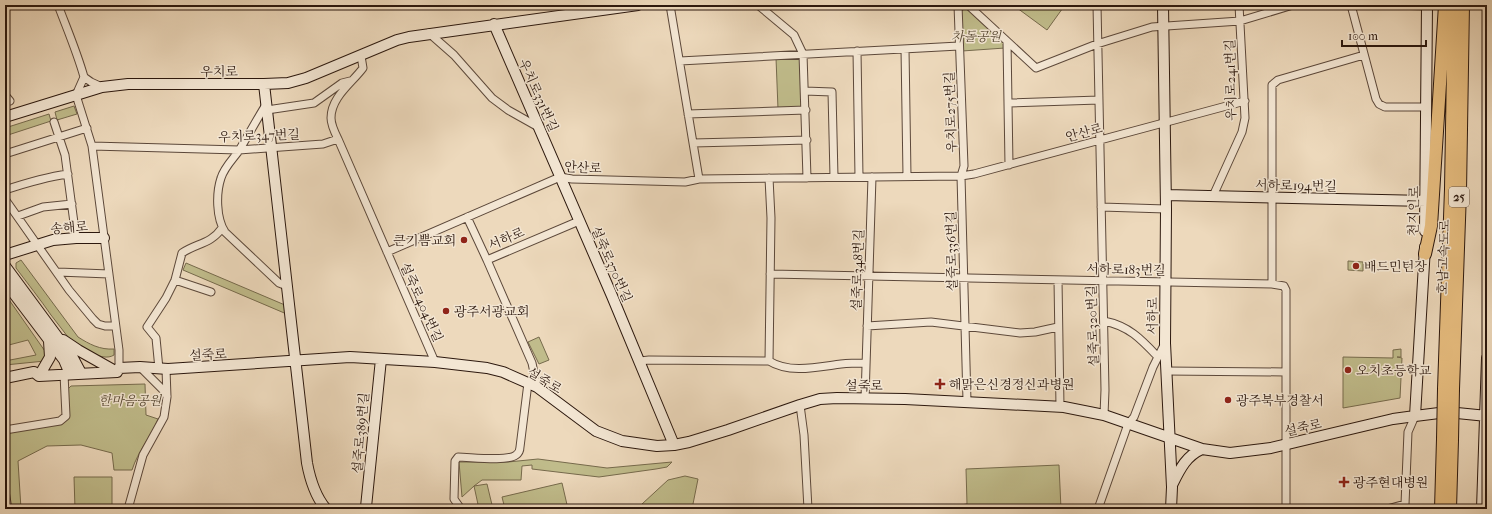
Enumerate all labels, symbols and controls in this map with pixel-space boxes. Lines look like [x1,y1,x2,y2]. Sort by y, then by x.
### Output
scale bar [1342,22,1426,48]
park label: 차돌공원 [951,29,1003,44]
text: 100 m [1348,29,1378,43]
street label: 우치로241번길 [1222,39,1239,121]
street label: 우치로331번길 [516,56,561,134]
street label: 우치로 [200,64,238,79]
street label: 우치로275번길 [942,71,959,153]
street label: 안산로 [1064,120,1105,145]
street label: 우치로347번길 [218,127,300,144]
street label: 안산로 [564,159,603,176]
street label: 서하로194번길 [1255,177,1337,194]
street label: 천지인로 [1406,185,1421,236]
road number: 25 [1449,187,1469,207]
street label: 설죽로336번길 [943,211,960,291]
street label: 송해로 [50,218,89,237]
street label: 호남고속도로 [1435,219,1452,295]
street label: 서하로 [486,224,527,253]
street label: 설죽로370번길 [588,224,635,304]
street label: 설죽로348번길 [849,229,866,311]
place label: 큰기쁨교회 [393,233,456,248]
marker: 큰기쁨교회 [459,235,469,245]
place label: 배드민턴장 [1364,259,1427,274]
street label: 설죽로404번길 [397,260,446,344]
street label: 서하로183번길 [1086,261,1166,278]
marker: 배드민턴장 [1351,261,1361,271]
street label: 설죽로320번길 [1084,285,1101,367]
street label: 서하로 [1145,297,1160,335]
place label: 광주서광교회 [454,304,529,319]
marker: 광주서광교회 [441,306,451,316]
street label: 설죽로 [189,346,228,363]
place label: 오치초등학교 [1356,363,1432,378]
street label: 설죽로 [525,364,565,397]
marker: 오치초등학교 [1343,365,1353,375]
place label: 해맑은신경정신과병원 [949,377,1075,392]
street label: 설죽로 [845,378,883,393]
marker: 해맑은신경정신과병원 [934,378,946,390]
street label: 설죽로389번길 [349,392,372,474]
park label: 한마음공원 [99,393,163,408]
place label: 광주북부경찰서 [1236,393,1324,408]
marker: 광주북부경찰서 [1223,395,1233,405]
street label: 설죽로 [1283,416,1324,439]
place label: 광주현대병원 [1353,475,1428,490]
marker: 광주현대병원 [1338,476,1350,488]

